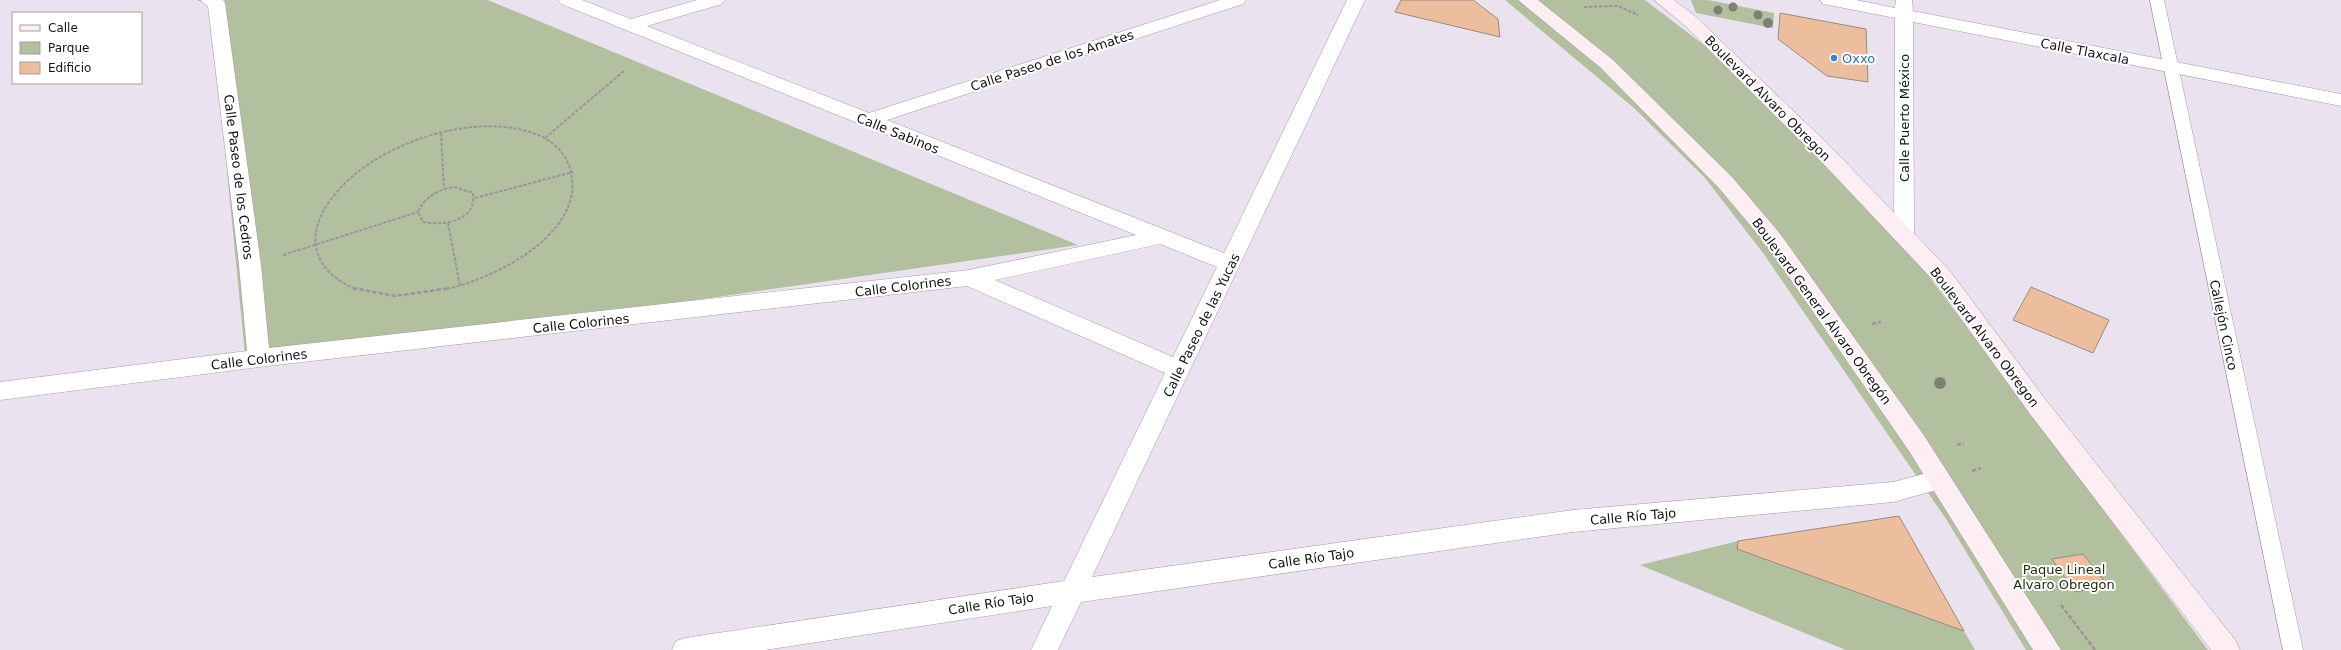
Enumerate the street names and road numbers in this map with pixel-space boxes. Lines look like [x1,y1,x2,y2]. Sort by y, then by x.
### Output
street label: Calle Paseo de los Amates [969,27,1136,94]
street label: Boulevard Alvaro Obregon [1702,33,1833,164]
street label: Calle Tlaxcala [2039,36,2131,67]
street label: Calle Puerto México [1897,54,1912,182]
street label: Calle Paseo de los Cedros [221,94,256,261]
street label: Calle Sabinos [854,110,941,157]
street label: Boulevard General Álvaro Obregón [1749,215,1894,407]
street label: Calle Paseo de las Yucas [1160,251,1243,399]
street label: Boulevard Alvaro Obregon [1927,264,2042,410]
street label: Calle Colorines [854,273,952,300]
street label: Callejón Cinco [2207,278,2240,372]
street label: Calle Colorines [532,311,630,336]
street label: Calle Colorines [210,346,308,373]
street label: Calle Río Tajo [1589,505,1677,528]
street label: Calle Río Tajo [1267,545,1355,572]
street label: Calle Río Tajo [947,589,1035,618]

